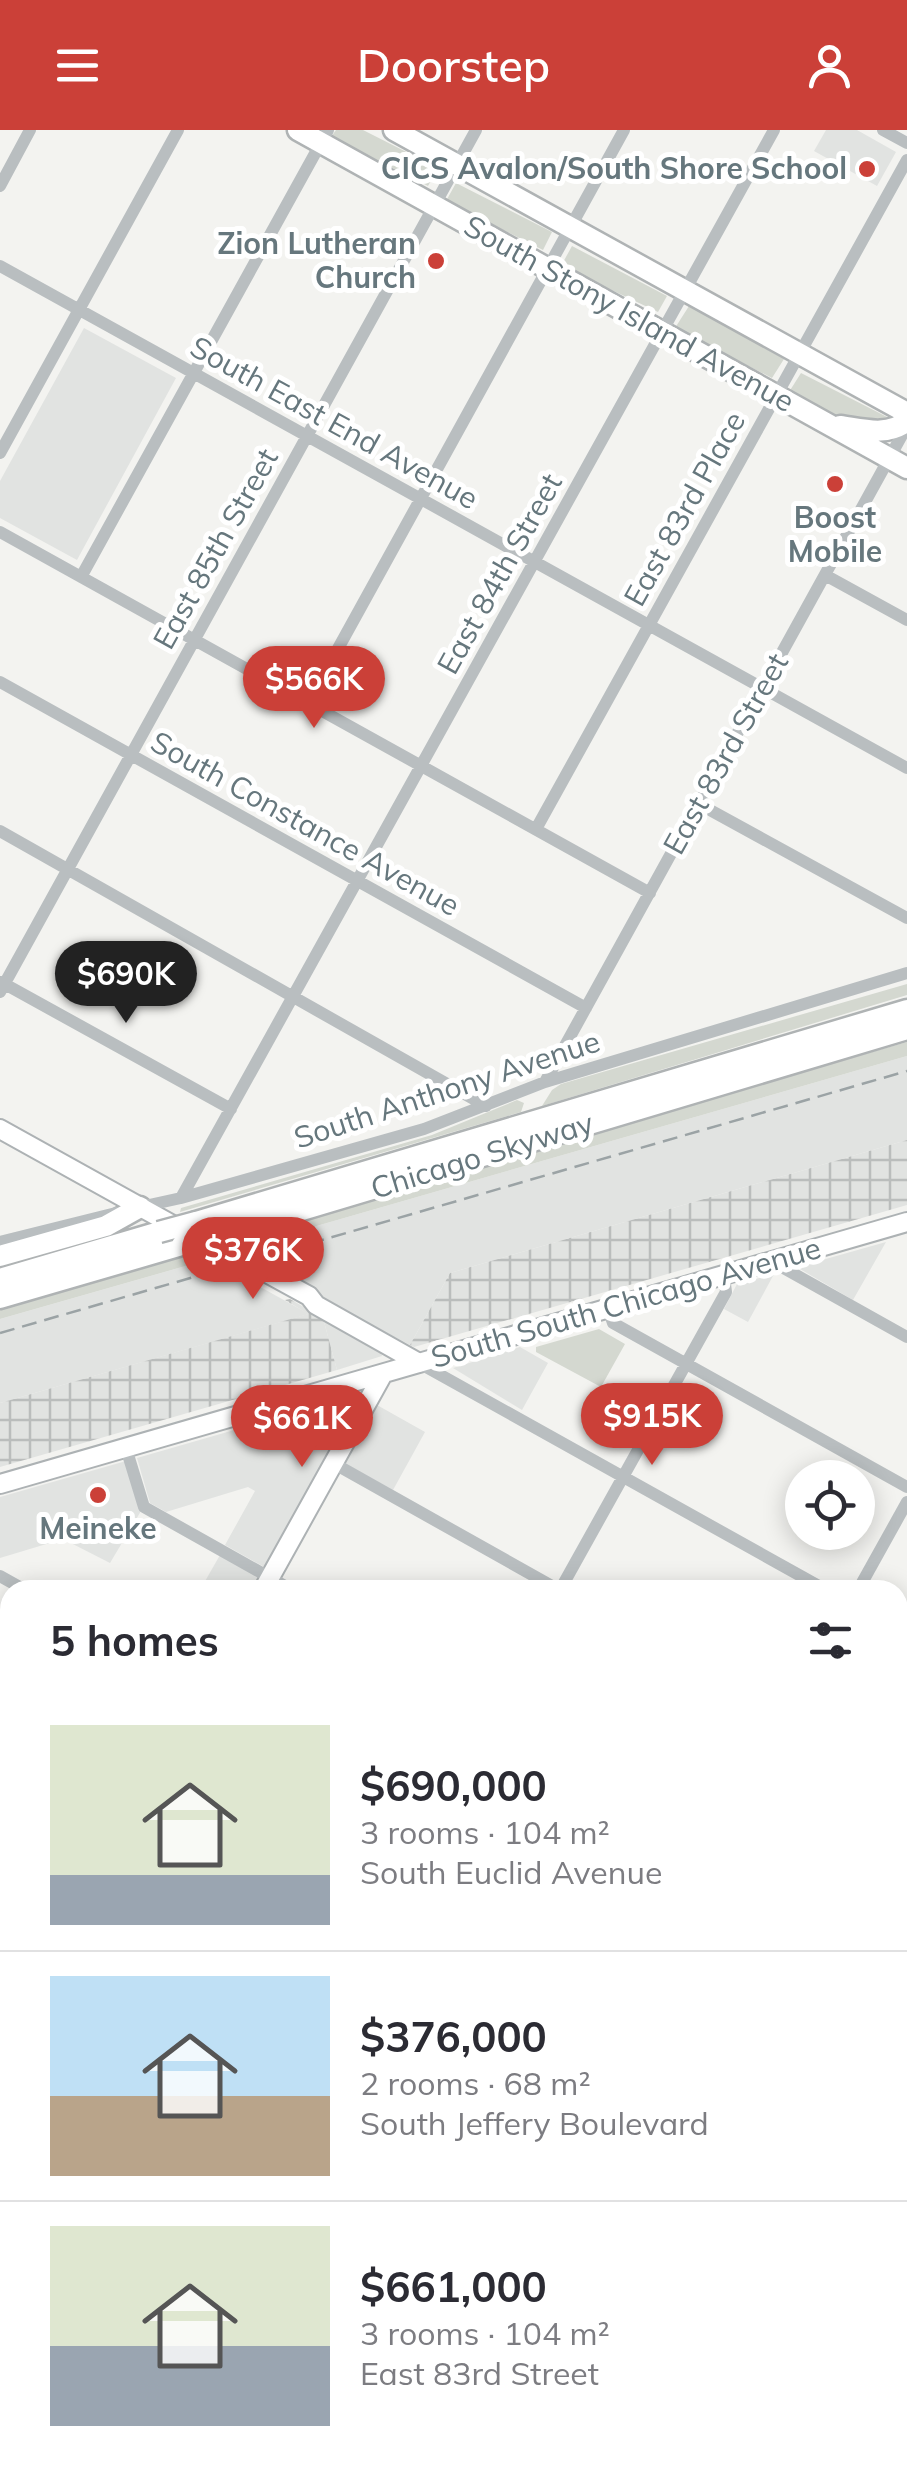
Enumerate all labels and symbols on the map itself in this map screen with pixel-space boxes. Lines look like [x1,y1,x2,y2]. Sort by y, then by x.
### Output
place label: CICS Avalon/South Shore School [381,149,847,187]
marker: CICS Avalon/South Shore School [856,158,878,180]
street label: South Stony Island Avenue [458,206,801,420]
place label: Zion Lutheran Church [217,224,416,296]
marker: Zion Lutheran Church [425,250,447,272]
street label: South East End Avenue [184,327,485,517]
street label: East 83rd Place [615,405,753,612]
street label: East 85th Street [144,442,286,655]
street label: East 84th Street [428,467,570,680]
marker: Boost Mobile [824,473,846,495]
place label: Boost Mobile [788,498,882,570]
pin: $566K [244,646,384,731]
street label: East 83rd Street [654,646,796,861]
street label: South Constance Avenue [144,722,467,924]
pin: $690K [56,941,196,1026]
street label: South Anthony Avenue [289,1022,605,1156]
street label: Chicago Skyway [366,1103,598,1207]
pin: $376K [183,1217,323,1302]
street label: South South Chicago Avenue [427,1228,825,1376]
pin: $915K [582,1383,722,1468]
pin: $661K [232,1385,372,1470]
marker: Meineke [87,1484,109,1506]
place label: Meineke [39,1509,157,1547]

